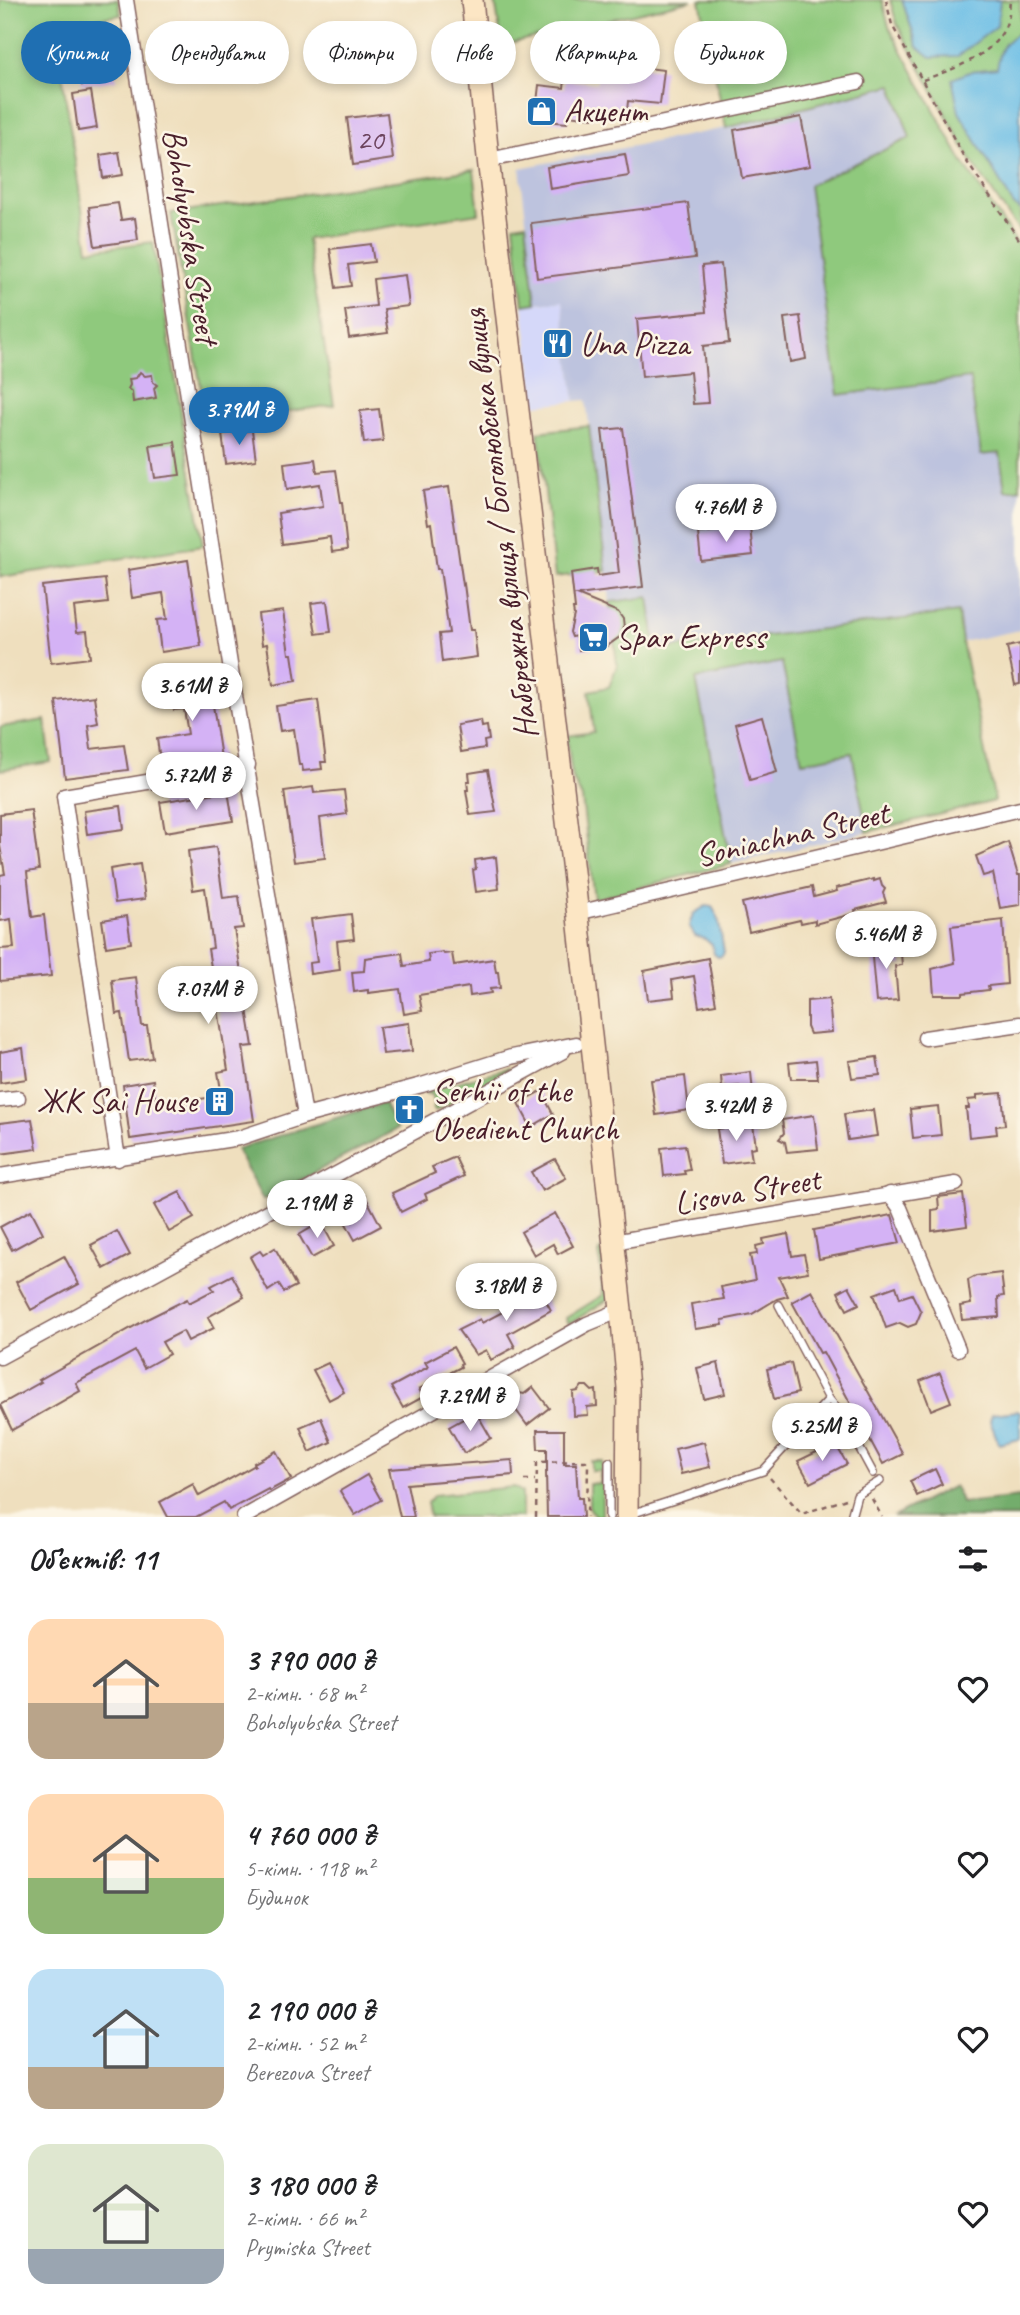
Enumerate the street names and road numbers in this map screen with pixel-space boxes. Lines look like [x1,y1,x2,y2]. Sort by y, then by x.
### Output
street label: Boholyubska Street [153,126,229,350]
street label: Набережна вулиця / Боголюбська вулиця [453,306,547,741]
street label: Soniachna Street [691,791,896,877]
street label: Lisova Street [671,1157,826,1224]

